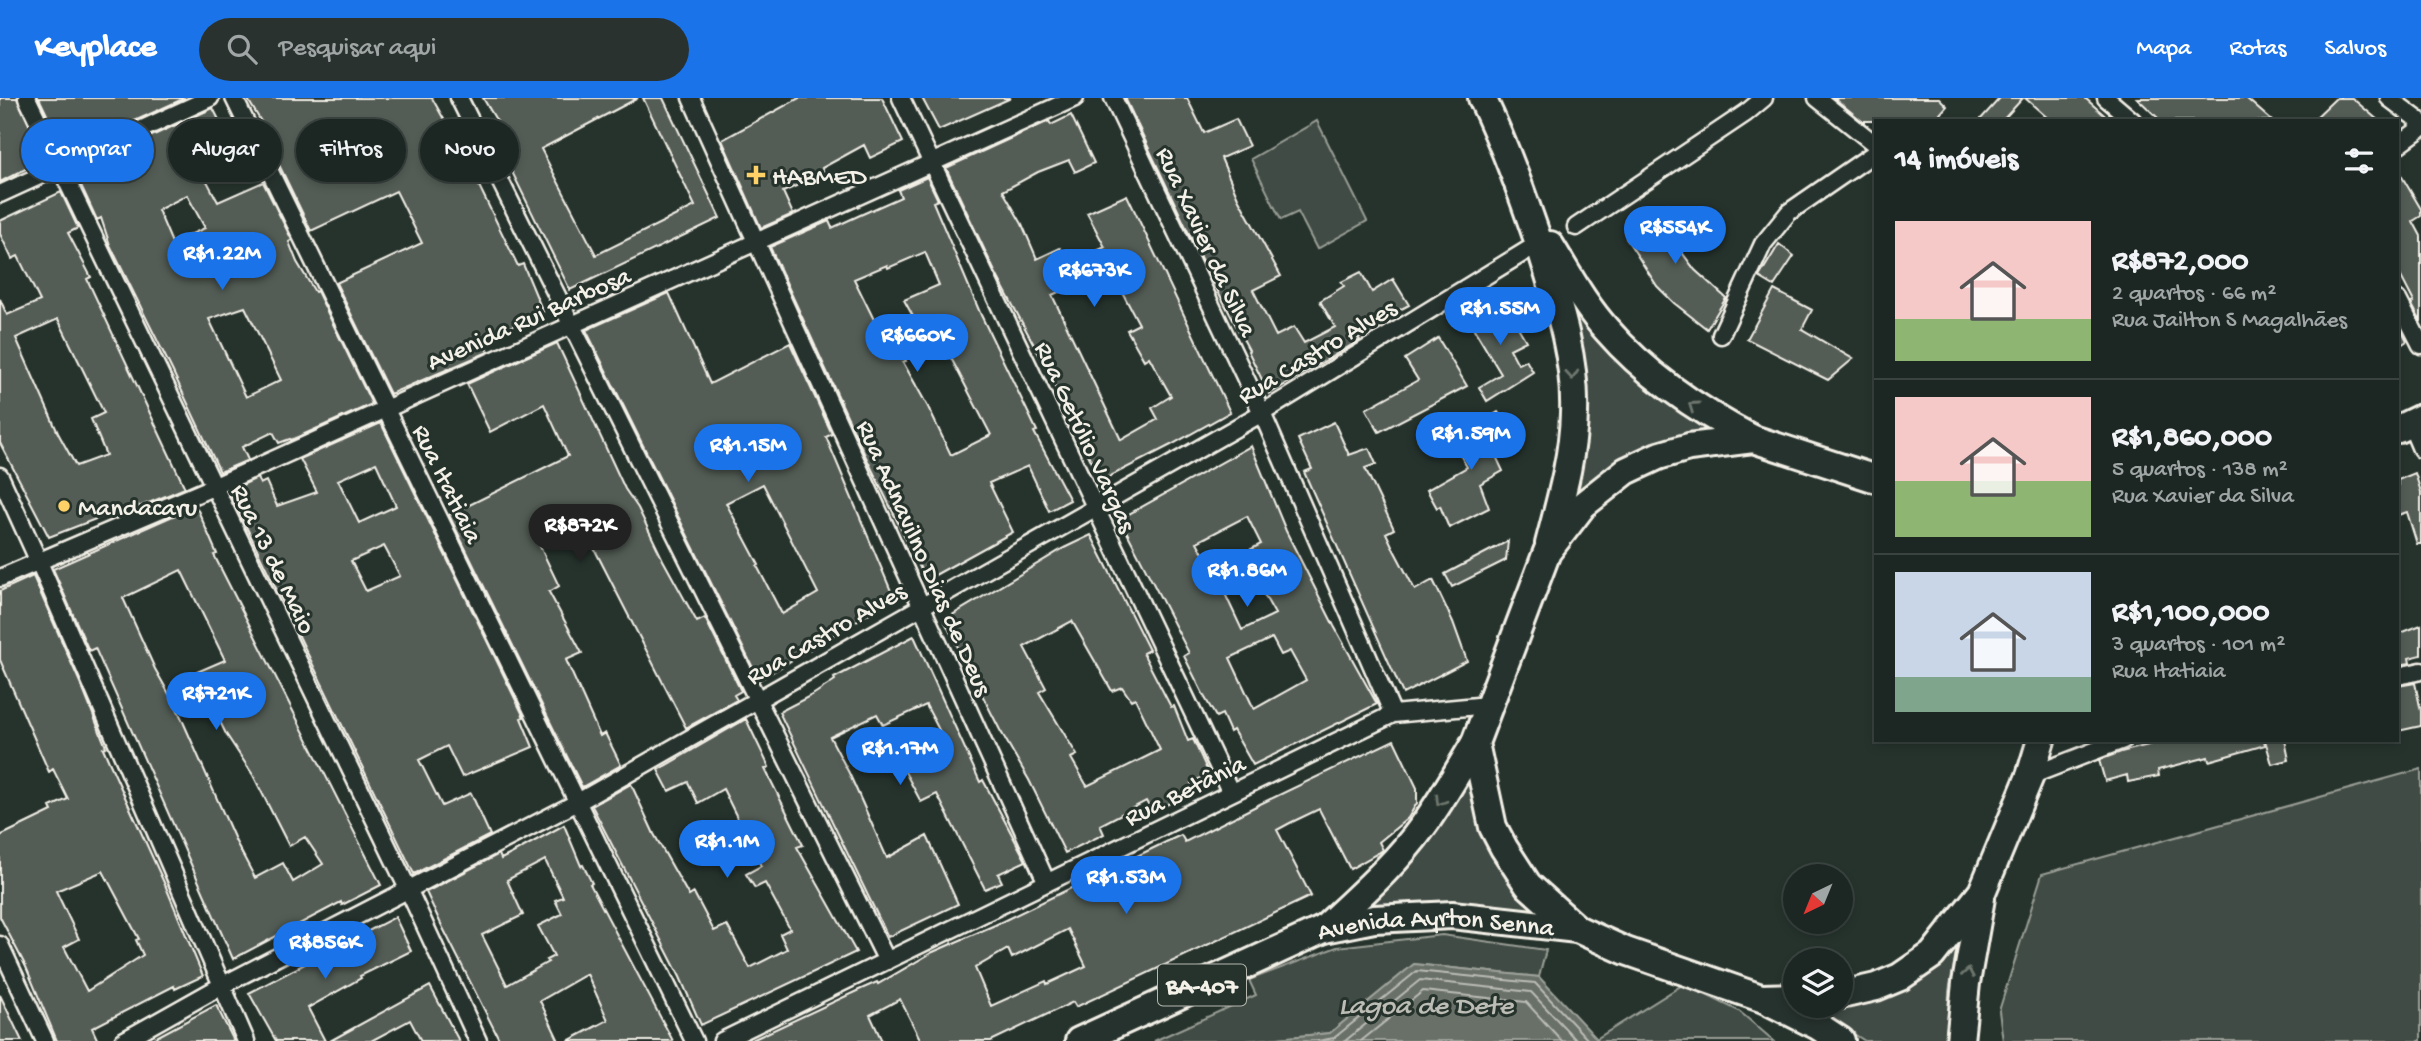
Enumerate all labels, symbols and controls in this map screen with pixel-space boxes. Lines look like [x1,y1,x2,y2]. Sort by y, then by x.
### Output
search box [199,18,689,81]
text: Keyplace [35,30,157,68]
icon: search [223,30,261,68]
text: Pesquisar aqui [279,34,436,65]
text: Mapa [2136,35,2191,64]
text: Rotas [2229,35,2286,64]
text: Salvos [2324,35,2386,64]
chip: Comprar [21,119,154,182]
chip: Alugar [168,119,282,182]
chip: Filtros [296,119,406,182]
chip: Novo [420,119,519,182]
icon: filters [2340,142,2378,180]
street label: Rua Xavier da Silva [1146,143,1262,344]
text: 14 imóveis [1895,144,2018,179]
place label: HABMED [772,164,867,195]
marker: HABMED [746,165,766,185]
pin: R$554K [1618,206,1732,266]
text: R$554K [1640,215,1710,242]
pin: R$1.22M [157,232,287,292]
text: R$1.22M [183,241,261,268]
text: R$872,000 [2112,246,2248,281]
icon: home [1951,249,2035,333]
pin: R$673K [1037,250,1151,309]
text: R$673K [1059,258,1129,285]
street label: Avenida Rui Barbosa [423,262,638,380]
text: 2 quartos · 66 m² [2112,281,2276,308]
pin: R$1.55M [1435,288,1565,347]
street label: Rua Castro Alves [1233,294,1404,413]
text: R$1.55M [1460,296,1540,323]
text: Rua Jailton S Magalhães [2112,308,2347,335]
pin: R$660K [860,314,974,374]
text: R$660K [881,323,953,350]
street label: Rua Getúlio Vargas [1025,338,1141,540]
one-way arrow [1564,370,1579,381]
one-way arrow [1688,402,1701,414]
pin: R$1.59M [1406,412,1536,472]
street label: Rua Adnavilno Dias de Deus [847,416,997,703]
street label: Rua Itatiaia [403,420,488,551]
text: R$1.59M [1432,421,1510,448]
text: R$1,860,000 [2112,422,2272,457]
pin: R$1.15M [683,424,813,484]
icon: home [1951,425,2035,509]
text: R$1.15M [710,433,786,460]
text: 5 quartos · 138 m² [2112,457,2288,484]
street label: Rua 13 de Maio [221,480,321,640]
text: Rua Xavier da Silva [2112,484,2294,511]
place label: Mandacaru [78,495,197,526]
marker: Mandacaru [56,498,72,514]
pin: R$872K [523,504,637,564]
text: R$872K [545,513,615,540]
pin: R$1.86M [1182,550,1312,609]
text: R$1.86M [1207,558,1287,585]
street label: Rua Castro Alves [742,577,914,694]
text: R$1,100,000 [2112,597,2269,632]
icon: home [1951,600,2035,684]
text: 3 quartos · 101 m² [2112,632,2285,659]
text: Rua Itatiaia [2112,659,2226,686]
pin: R$721K [159,672,273,732]
text: R$721K [182,681,250,708]
pin: R$1.17M [835,728,965,787]
text: R$1.17M [862,736,938,763]
street label: Rua Betânia [1120,750,1253,836]
one-way arrow [1435,793,1448,806]
pin: R$1.1M [670,820,784,880]
text: R$1.1M [695,829,759,856]
pin: R$1.53M [1061,856,1191,916]
north arrow [1783,864,1853,934]
map controls [1783,864,1853,1018]
text: R$1.53M [1087,865,1165,892]
street label: Avenida Ayrton Senna [1315,903,1557,950]
pin: R$856K [268,922,382,981]
text: R$856K [289,930,361,957]
button: layers [1783,948,1853,1018]
road number: BA-407 [1158,964,1246,1006]
one-way arrow [1960,967,1975,979]
water label: Lagoa de Dete [1339,991,1515,1024]

